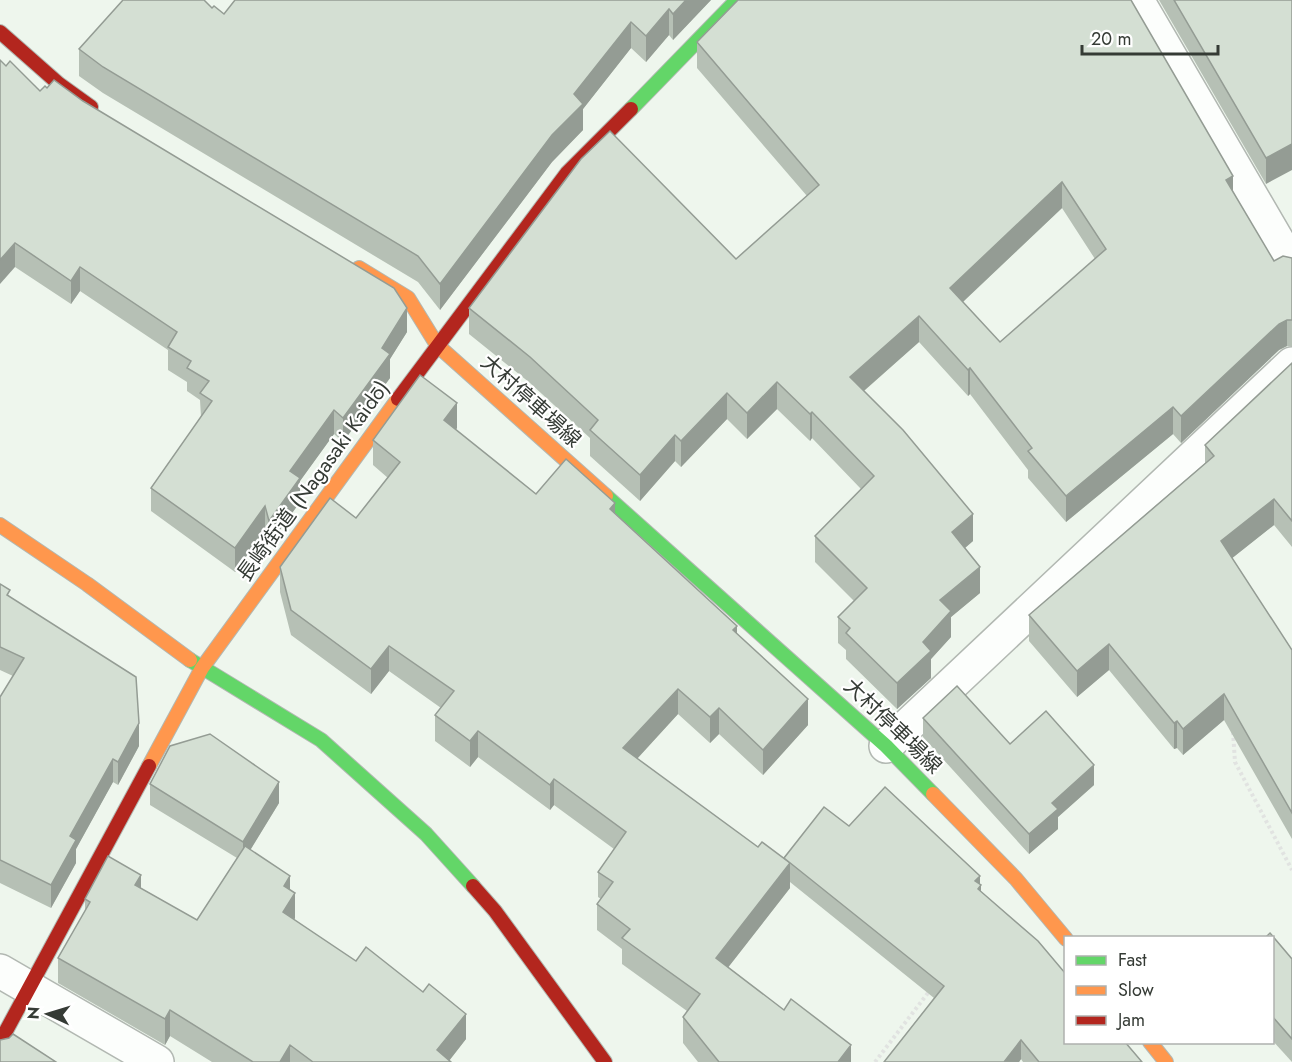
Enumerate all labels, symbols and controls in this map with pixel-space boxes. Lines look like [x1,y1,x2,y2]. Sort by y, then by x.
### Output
scale bar [1082,18,1218,56]
text: 20 m [1091,26,1131,52]
street label: 大村停車場線 [474,348,588,454]
street label: 長崎街道 (Nagasaki Kaidō) [230,374,396,588]
street label: 大村停車場線 [837,671,949,781]
legend [1064,936,1274,1044]
text: Fast [1118,947,1147,973]
text: Slow [1118,977,1155,1003]
north arrow [18,984,78,1044]
text: N [22,1006,45,1020]
text: Jam [1116,1007,1145,1033]

